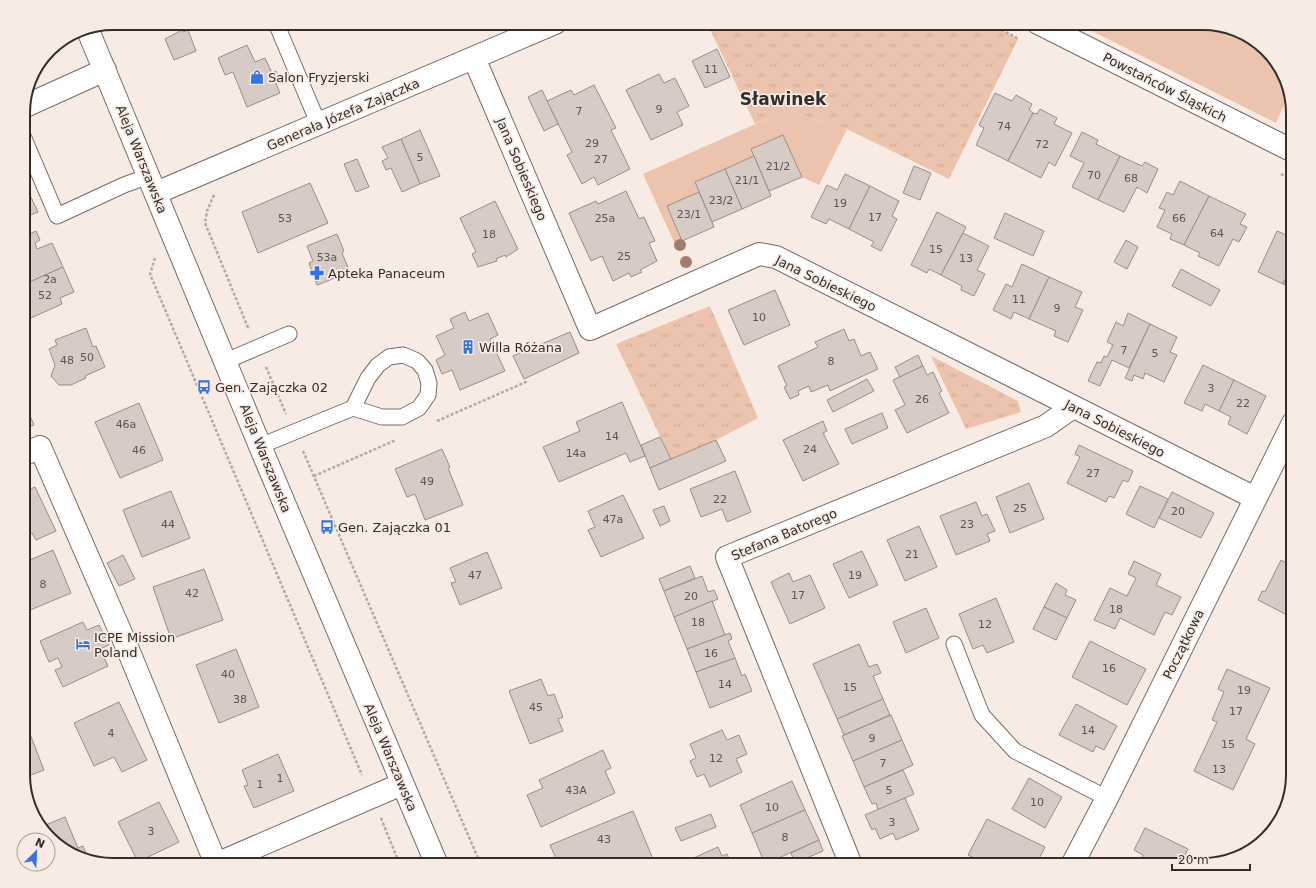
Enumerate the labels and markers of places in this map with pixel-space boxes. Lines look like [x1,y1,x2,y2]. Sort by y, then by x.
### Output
shop icon: Salon Fryzjerski [249,69,265,85]
place label: Salon Fryzjerski [268,70,369,85]
pharmacy icon: Apteka Panaceum [309,265,325,281]
place label: Apteka Panaceum [328,266,445,281]
building icon: Willa Różana [460,339,476,355]
place label: Willa Różana [479,340,562,355]
bus stop icon: Gen. Zajączka 02 [196,379,212,395]
place label: Gen. Zajączka 02 [215,380,328,395]
bus stop icon: Gen. Zajączka 01 [319,519,335,535]
place label: Gen. Zajączka 01 [338,520,451,535]
place label: ICPE Mission Poland [94,630,175,660]
hotel icon: ICPE Mission Poland [75,636,91,652]

